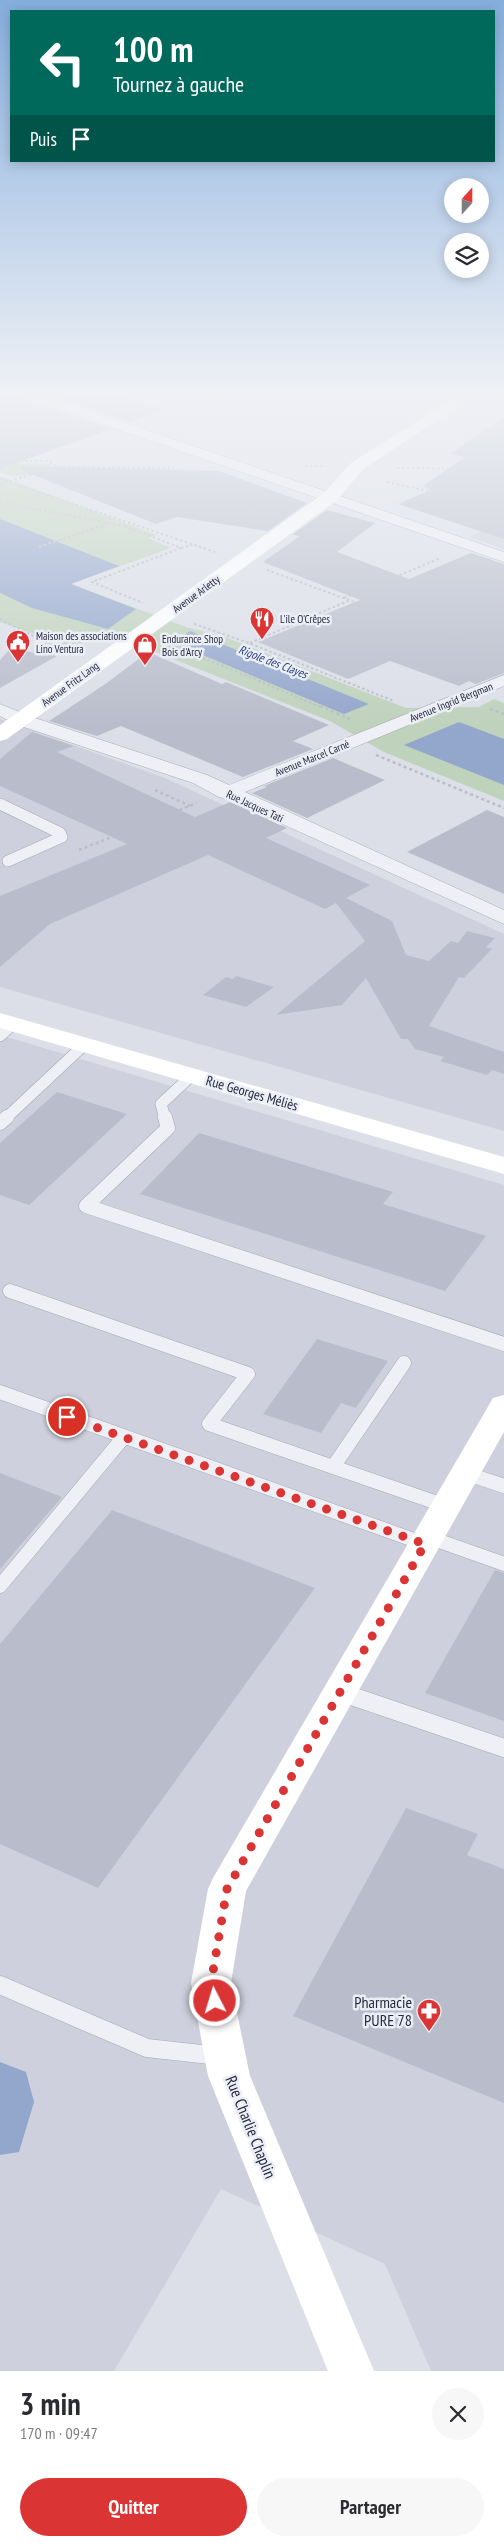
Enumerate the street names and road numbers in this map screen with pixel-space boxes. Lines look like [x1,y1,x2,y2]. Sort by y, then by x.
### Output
street label: Avenue Arletty [170,572,223,616]
street label: Avenue Fritz Lang [39,658,102,710]
street label: Avenue Ingrid Bergman [407,679,495,725]
street label: Avenue Marcel Carné [273,736,352,779]
street label: Rue Jacques Tati [224,787,286,825]
street label: Rue Georges Méliès [204,1071,300,1115]
street label: Rue Charlie Chaplin [221,2073,281,2181]

